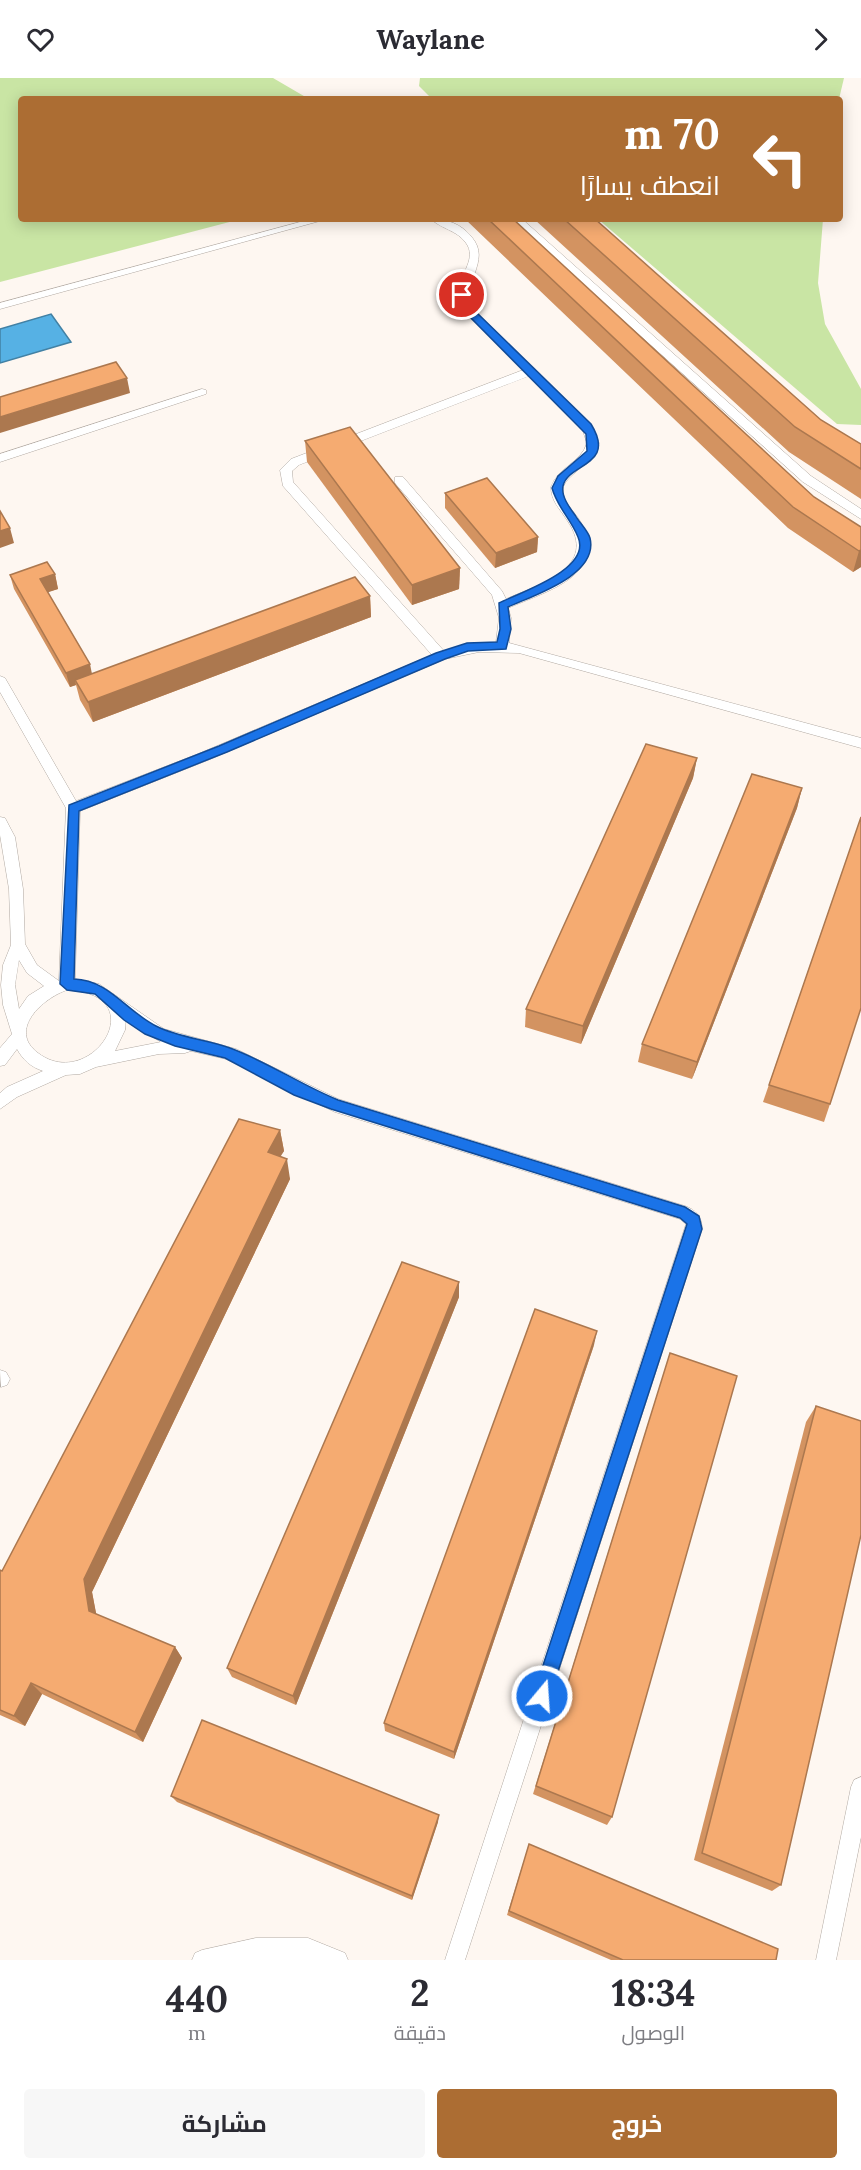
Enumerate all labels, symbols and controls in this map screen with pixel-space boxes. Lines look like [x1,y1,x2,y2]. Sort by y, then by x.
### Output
text: Waylane [376,22,485,56]
icon: heart [24,23,57,56]
icon: forward [804,23,837,56]
text: 70 m [624,107,720,161]
icon: left [741,120,819,198]
text: انعطف يسارًا [580,168,720,202]
pin [436,269,487,320]
icon: arrive [445,278,478,311]
position arrow [510,1664,574,1728]
text: 2 [410,1970,429,2016]
text: 18:34 [611,1970,695,2016]
text: 440 [166,1976,228,2022]
text: m [188,2020,206,2045]
text: دقيقة [394,2020,446,2045]
text: الوصول [622,2020,685,2045]
button: مشاركة [24,2089,425,2158]
button: خروج [437,2089,837,2158]

